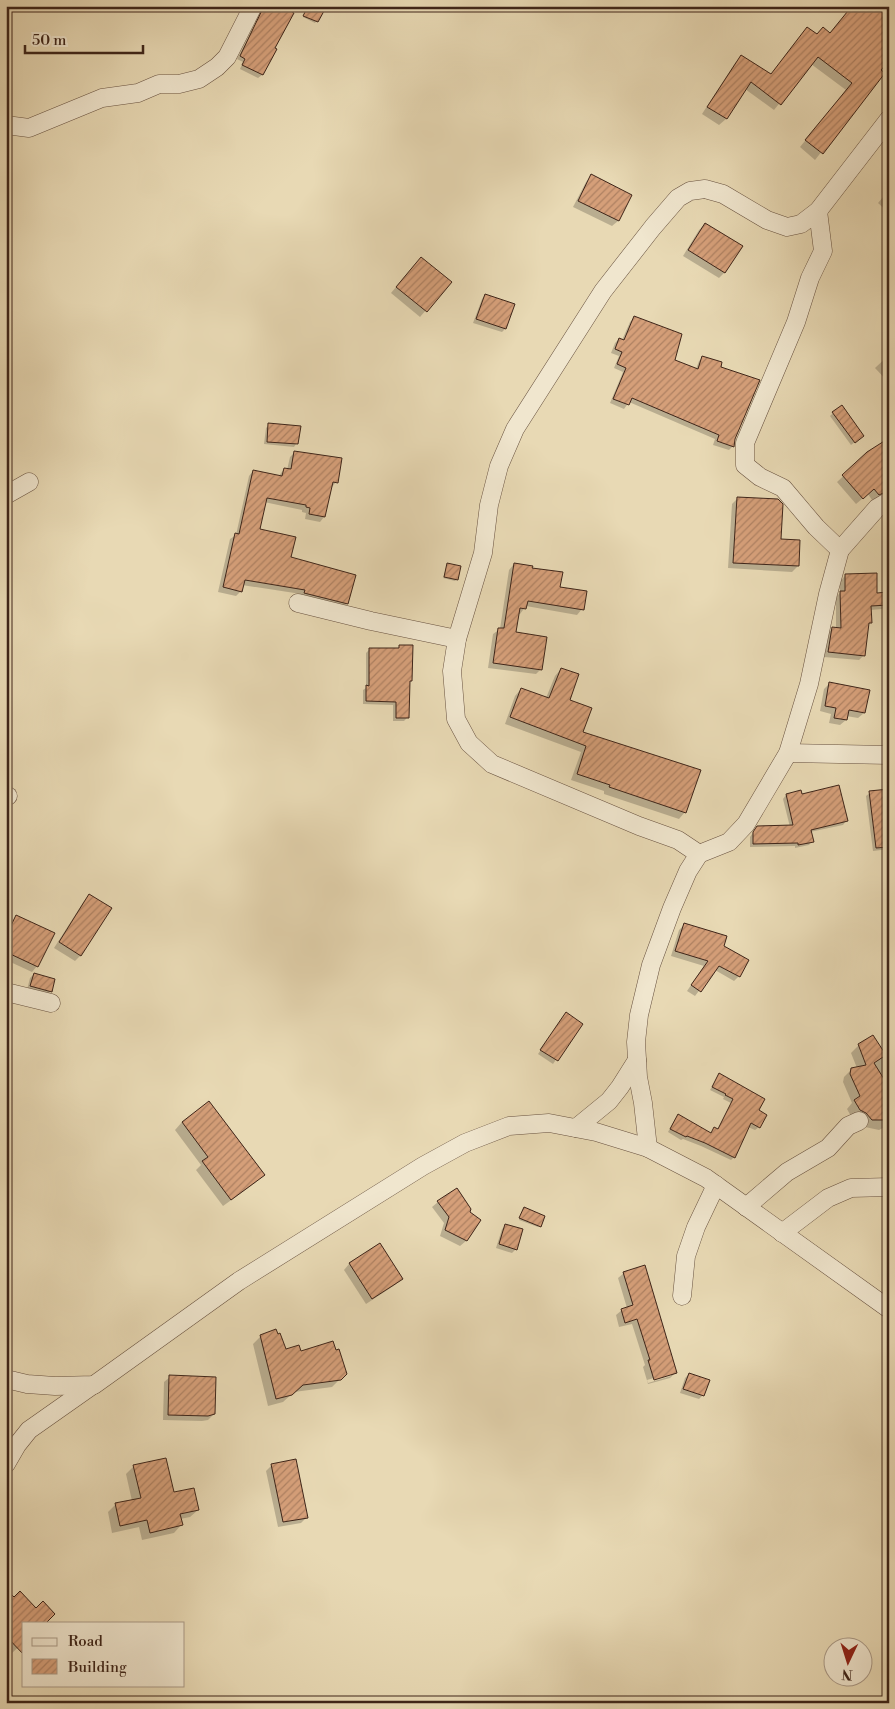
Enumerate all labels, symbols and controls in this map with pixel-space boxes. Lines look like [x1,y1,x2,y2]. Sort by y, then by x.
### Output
scale bar [25,22,142,54]
text: 50 m [32,31,66,50]
legend [22,1622,185,1686]
text: Road [68,1632,103,1651]
north arrow [822,1636,872,1686]
text: Building [67,1658,127,1677]
text: N [841,1665,853,1683]

